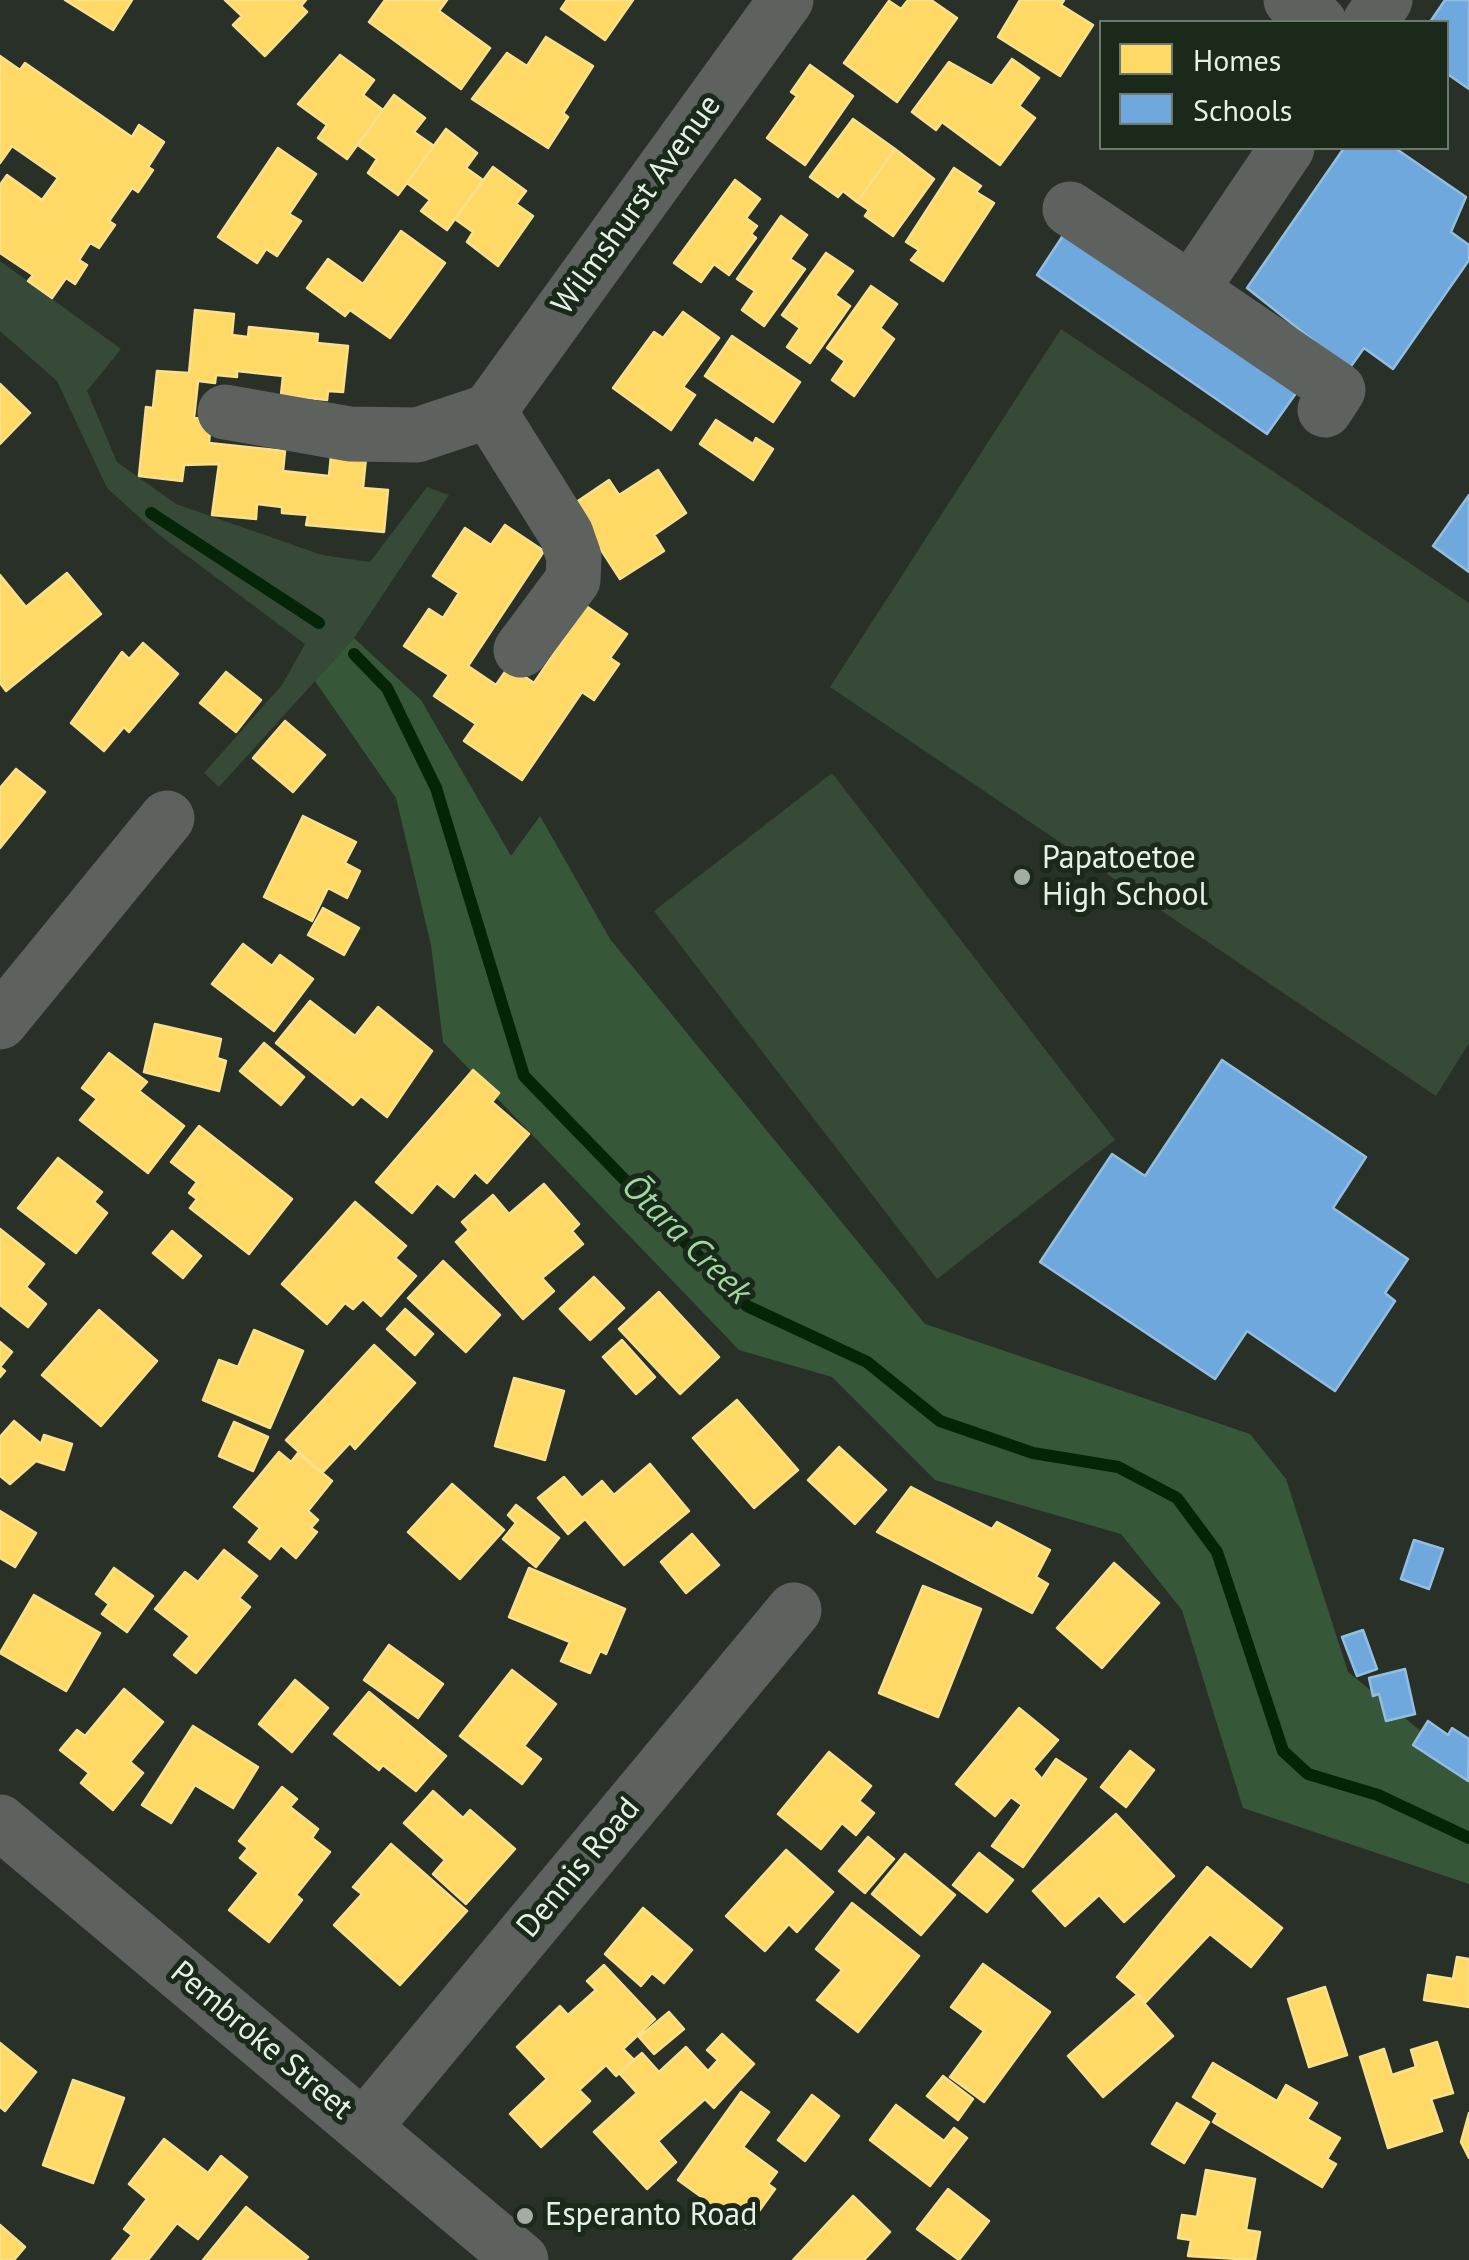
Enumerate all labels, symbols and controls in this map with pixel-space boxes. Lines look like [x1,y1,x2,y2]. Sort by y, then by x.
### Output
legend [1099,20,1449,150]
text: Homes [1193,40,1281,79]
street label: Wilmshurst Avenue [544,88,730,322]
text: Schools [1193,90,1292,129]
place label: Papatoetoe High School [1042,840,1208,915]
marker: Papatoetoe High School [1011,866,1033,888]
water label: Ōtara Creek [612,1166,760,1314]
street label: Dennis Road [509,1790,649,1946]
street label: Pembroke Street [162,1954,360,2128]
place label: Esperanto Road [545,2197,757,2235]
marker: Esperanto Road [514,2205,536,2227]

